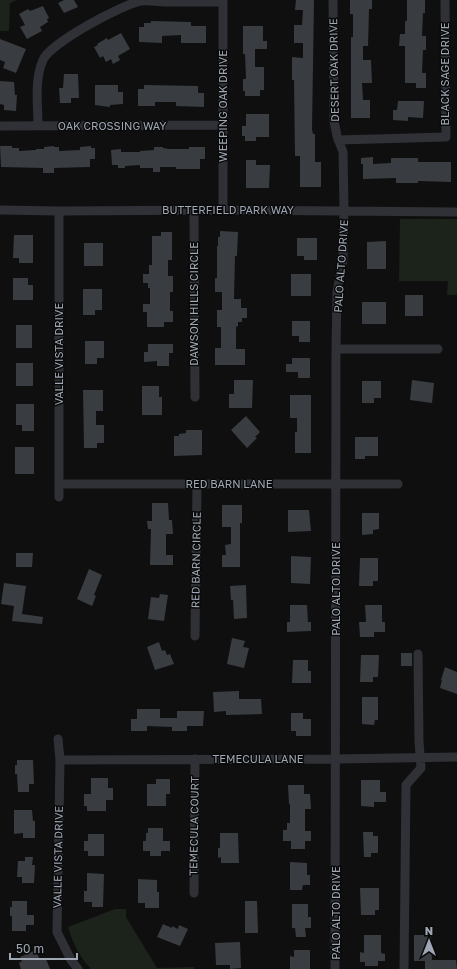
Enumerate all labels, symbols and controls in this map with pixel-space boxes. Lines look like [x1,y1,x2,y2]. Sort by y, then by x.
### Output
street label: DESERT OAK DRIVE [326,18,341,122]
street label: BLACK SAGE DRIVE [438,22,451,125]
street label: WEEPING OAK DRIVE [216,50,229,162]
street label: OAK CROSSING WAY [58,119,166,132]
street label: BUTTERFIELD PARK WAY [162,203,294,216]
street label: PALO ALTO DRIVE [331,219,350,313]
street label: DAWSON HILLS CIRCLE [187,242,200,366]
street label: VALLE VISTA DRIVE [52,303,65,405]
street label: RED BARN LANE [186,477,273,490]
street label: RED BARN CIRCLE [188,511,203,608]
street label: PALO ALTO DRIVE [329,542,342,636]
street label: TEMECULA LANE [213,752,304,765]
street label: TEMECULA COURT [186,776,201,876]
street label: VALLE VISTA DRIVE [50,805,65,908]
street label: PALO ALTO DRIVE [329,866,342,960]
north arrow [409,921,449,961]
text: N [425,924,433,937]
scale bar [10,935,77,961]
text: 50 m [16,941,44,956]

